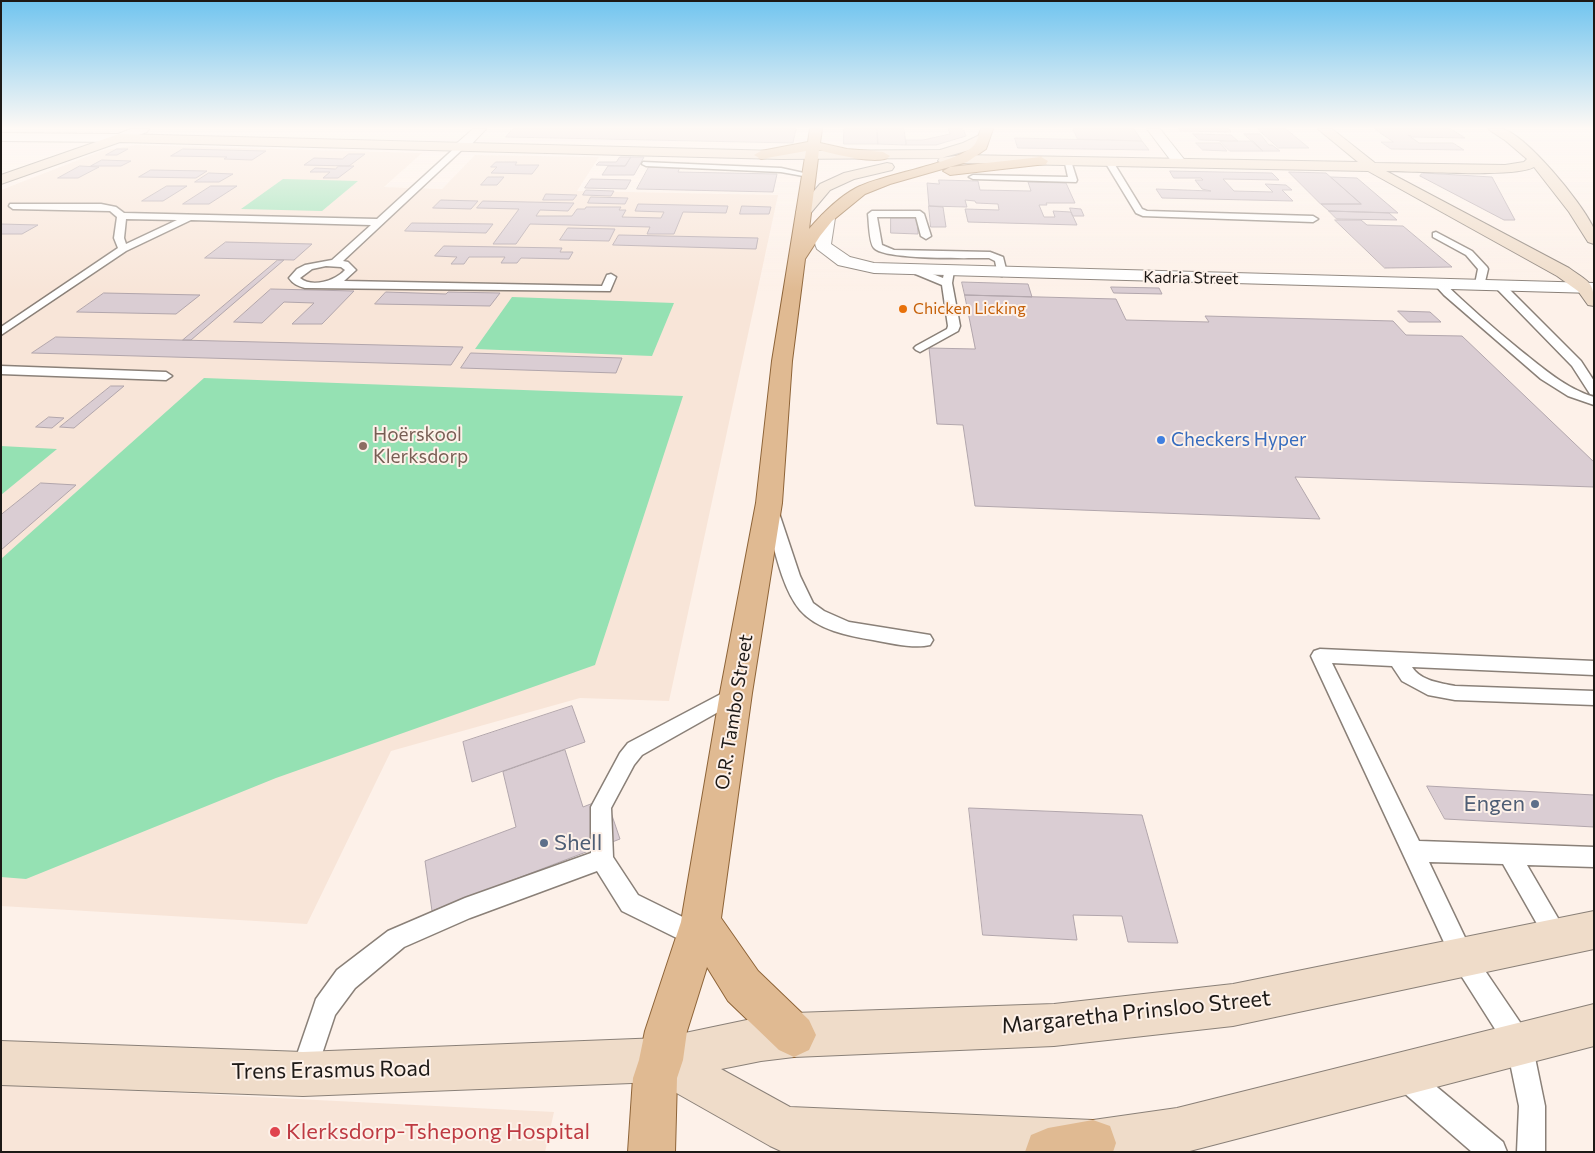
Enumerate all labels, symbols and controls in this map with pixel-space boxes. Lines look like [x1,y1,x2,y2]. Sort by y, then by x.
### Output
street label: Kadria Street [1143,268,1239,288]
place label: Chicken Licking [913,299,1026,319]
marker: Chicken Licking [897,303,909,315]
place label: Hoërskool Klerksdorp [373,424,468,468]
place label: Checkers Hyper [1171,429,1307,451]
marker: Checkers Hyper [1155,434,1167,446]
marker: Hoërskool Klerksdorp [357,440,369,452]
street label: O.R. Tambo Street [710,633,758,791]
place label: Engen [1463,791,1525,817]
marker: Engen [1529,798,1541,810]
place label: Shell [554,830,602,856]
marker: Shell [538,837,550,849]
street label: Margaretha Prinsloo Street [1000,985,1272,1039]
street label: Trens Erasmus Road [231,1055,431,1085]
place label: Klerksdorp-Tshepong Hospital [286,1119,590,1145]
marker: Klerksdorp-Tshepong Hospital [268,1125,282,1139]

